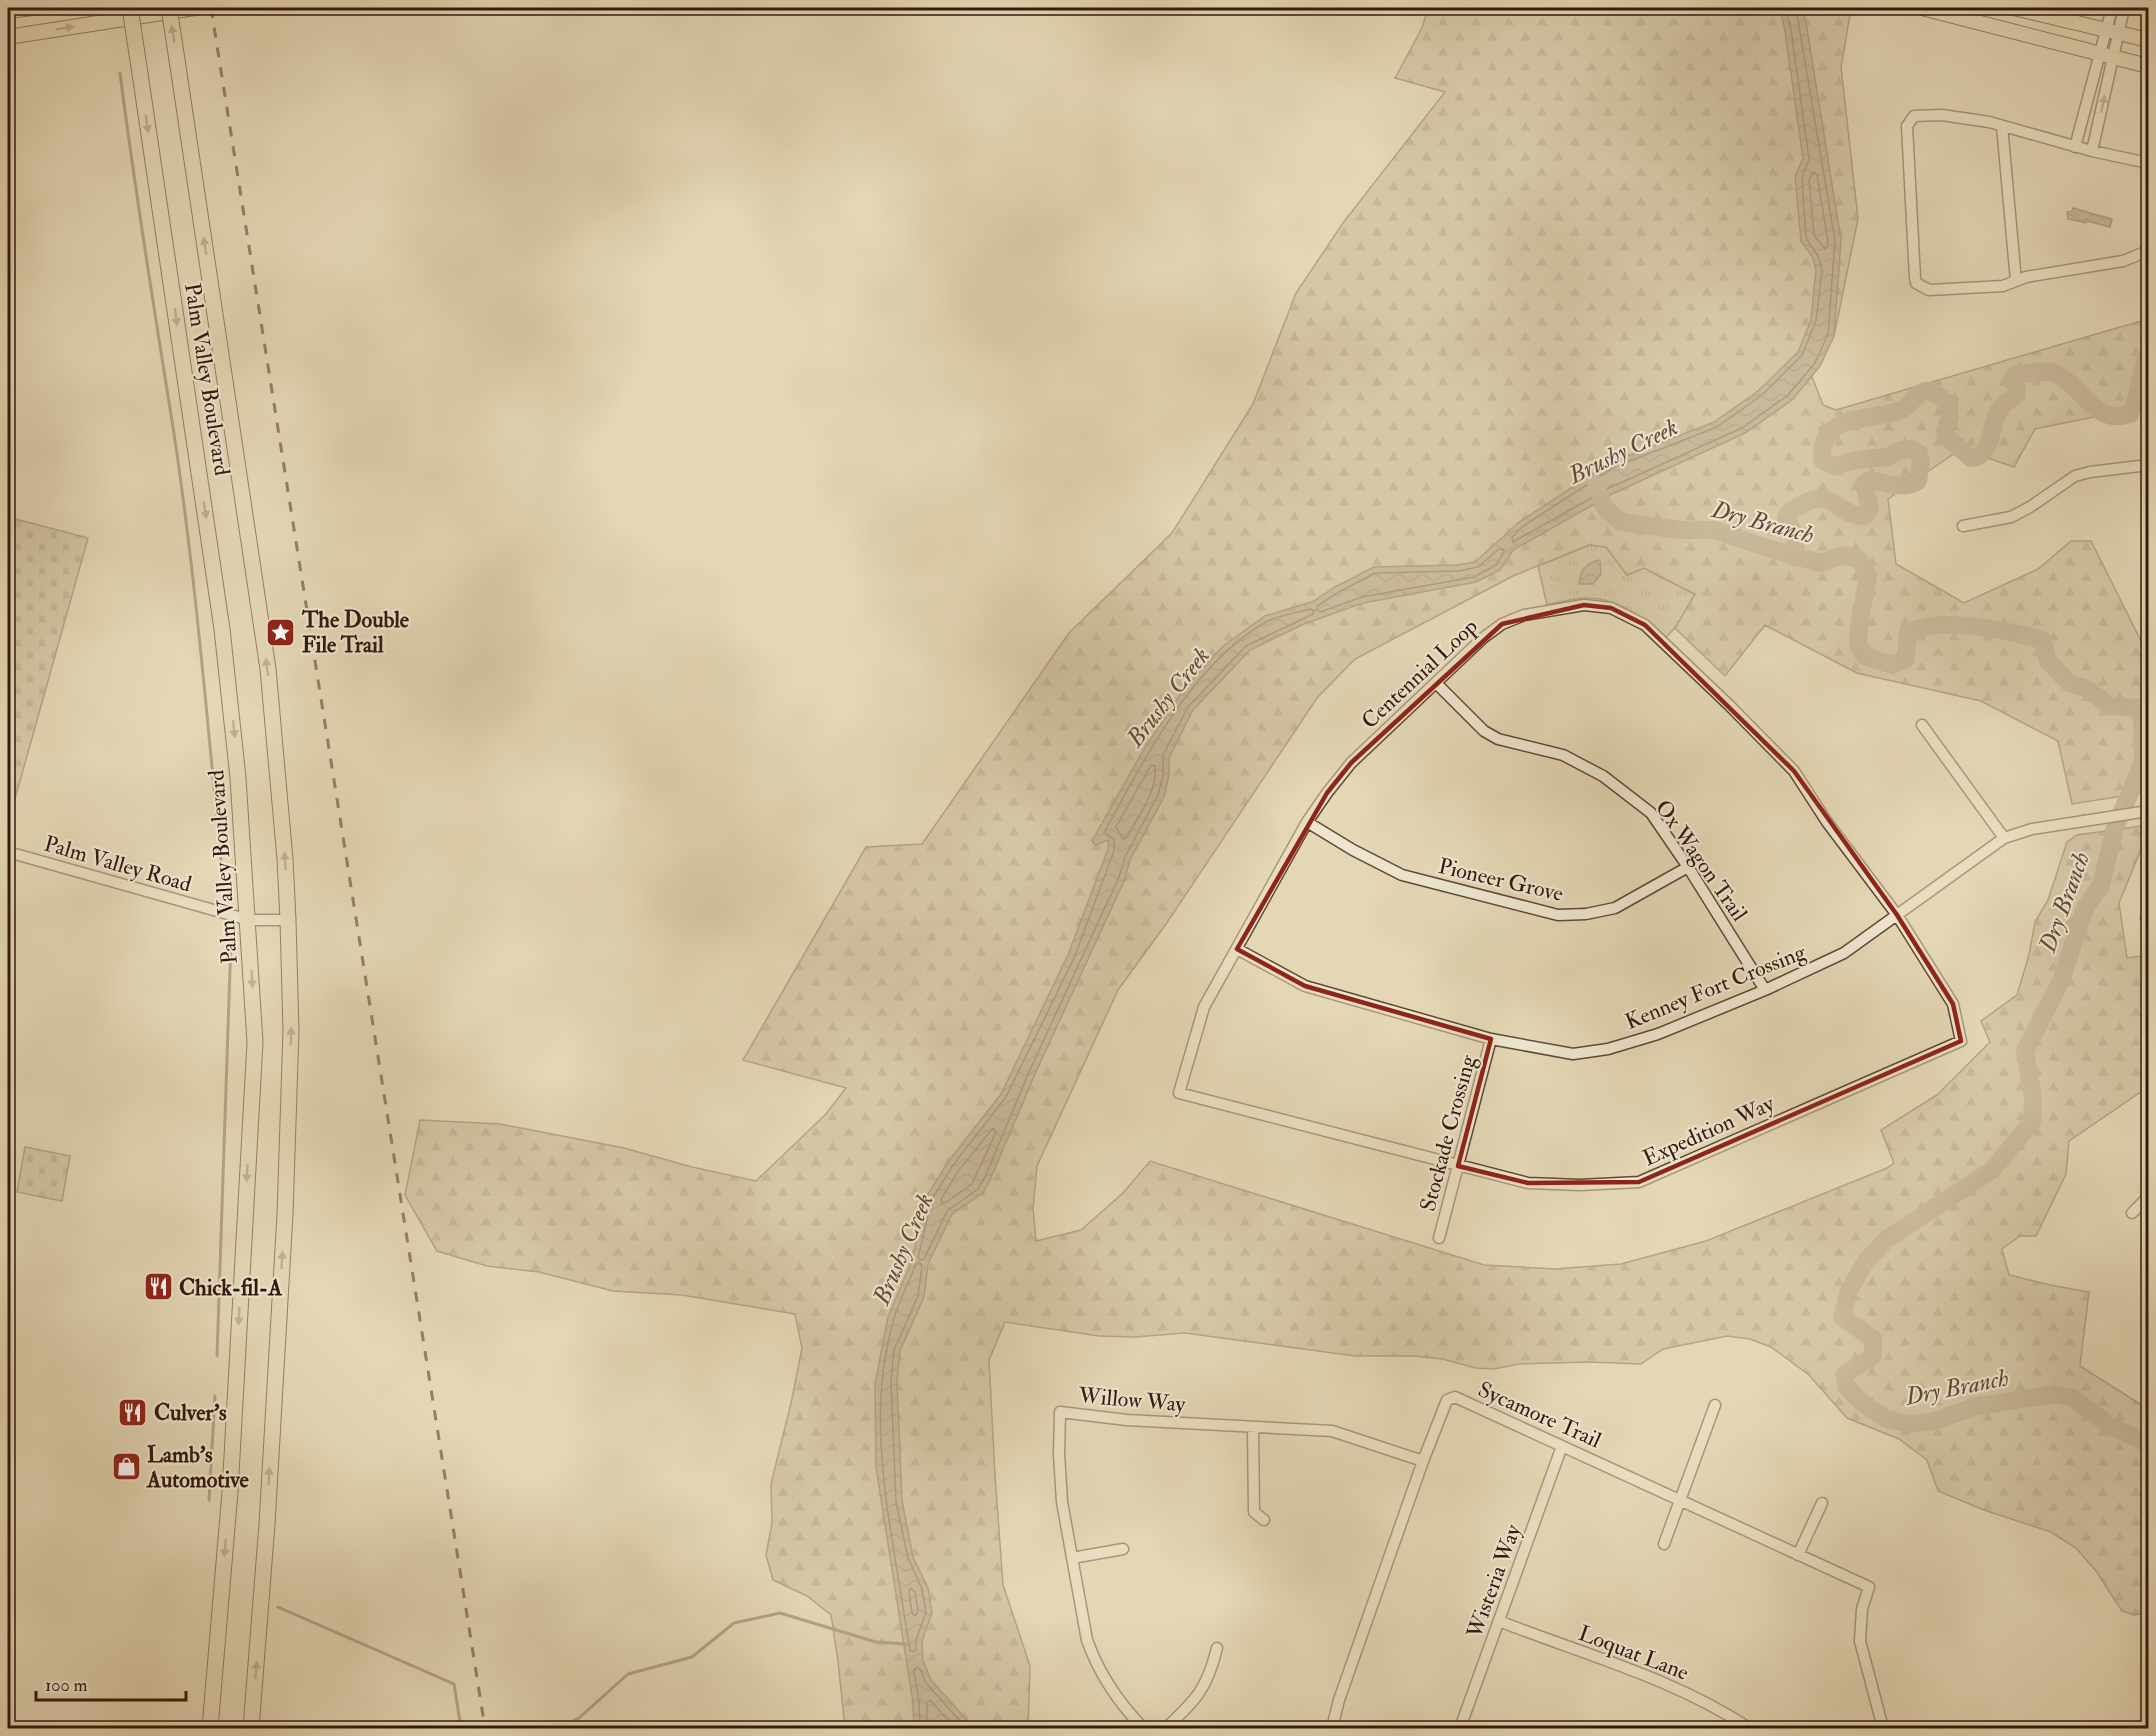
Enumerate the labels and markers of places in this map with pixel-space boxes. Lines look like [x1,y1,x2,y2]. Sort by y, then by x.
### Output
place label: The Double File Trail [301,606,410,659]
place icon: The Double File Trail [265,616,297,648]
restaurant icon: Chick-fil-A [142,1271,174,1303]
place label: Chick-fil-A [179,1274,283,1302]
restaurant icon: Culver's [117,1396,149,1428]
place label: Culver's [154,1399,227,1427]
place label: Lamb's Automotive [146,1441,250,1494]
shop icon: Lamb's Automotive [110,1451,142,1483]

